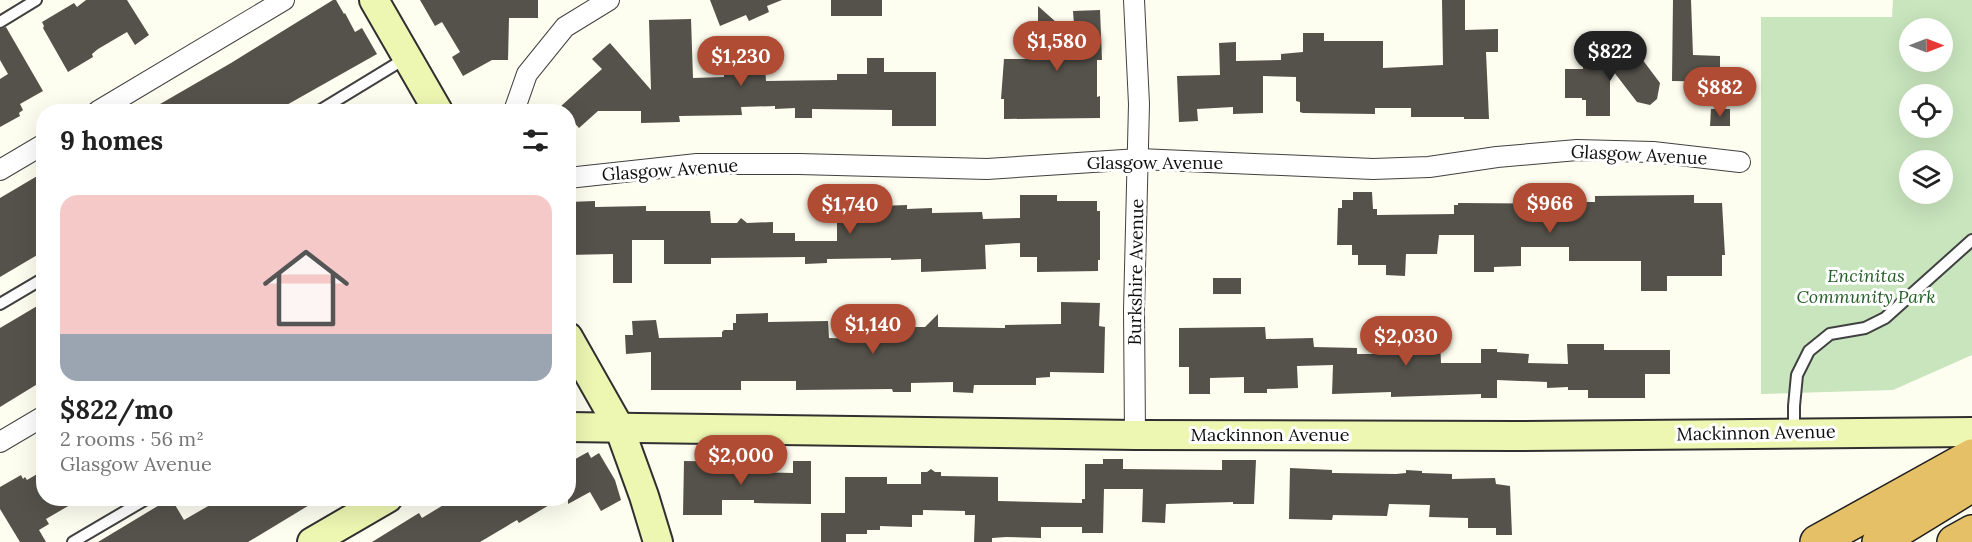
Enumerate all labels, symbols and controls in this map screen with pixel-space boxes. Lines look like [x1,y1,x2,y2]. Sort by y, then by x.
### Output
north arrow [1899,18,1953,72]
map controls [1899,18,1953,204]
pin: $1,580 [1008,21,1106,72]
text: $1,580 [1027,28,1087,53]
pin: $822 [1574,31,1646,82]
pin: $1,230 [692,36,790,87]
text: $822 [1588,38,1632,63]
text: $1,230 [711,43,771,68]
pin: $882 [1684,67,1756,118]
text: $882 [1697,74,1743,99]
button: locate [1899,84,1953,138]
text: 9 homes [60,124,163,157]
icon: filters [519,124,552,157]
street label: Glasgow Avenue [1570,139,1708,170]
button: layers [1899,150,1953,204]
street label: Glasgow Avenue [1087,151,1224,174]
street label: Glasgow Avenue [601,153,739,186]
pin: $966 [1514,183,1586,234]
pin: $1,740 [801,184,899,235]
text: $966 [1527,190,1573,215]
text: $1,740 [822,191,878,216]
street label: Burkshire Avenue [1123,198,1148,346]
icon: home [252,234,360,342]
park label: Encinitas Community Park [1796,264,1936,308]
pin: $1,140 [824,304,922,355]
text: $1,140 [845,311,901,336]
pin: $2,030 [1357,316,1455,367]
text: $2,030 [1374,323,1438,348]
text: $822/mo [60,393,173,426]
street label: Mackinnon Avenue [1676,420,1836,445]
street label: Mackinnon Avenue [1190,423,1350,446]
text: 2 rooms · 56 m² [60,426,204,451]
pin: $2,000 [692,435,790,486]
text: $2,000 [708,442,774,467]
text: Glasgow Avenue [60,451,212,476]

